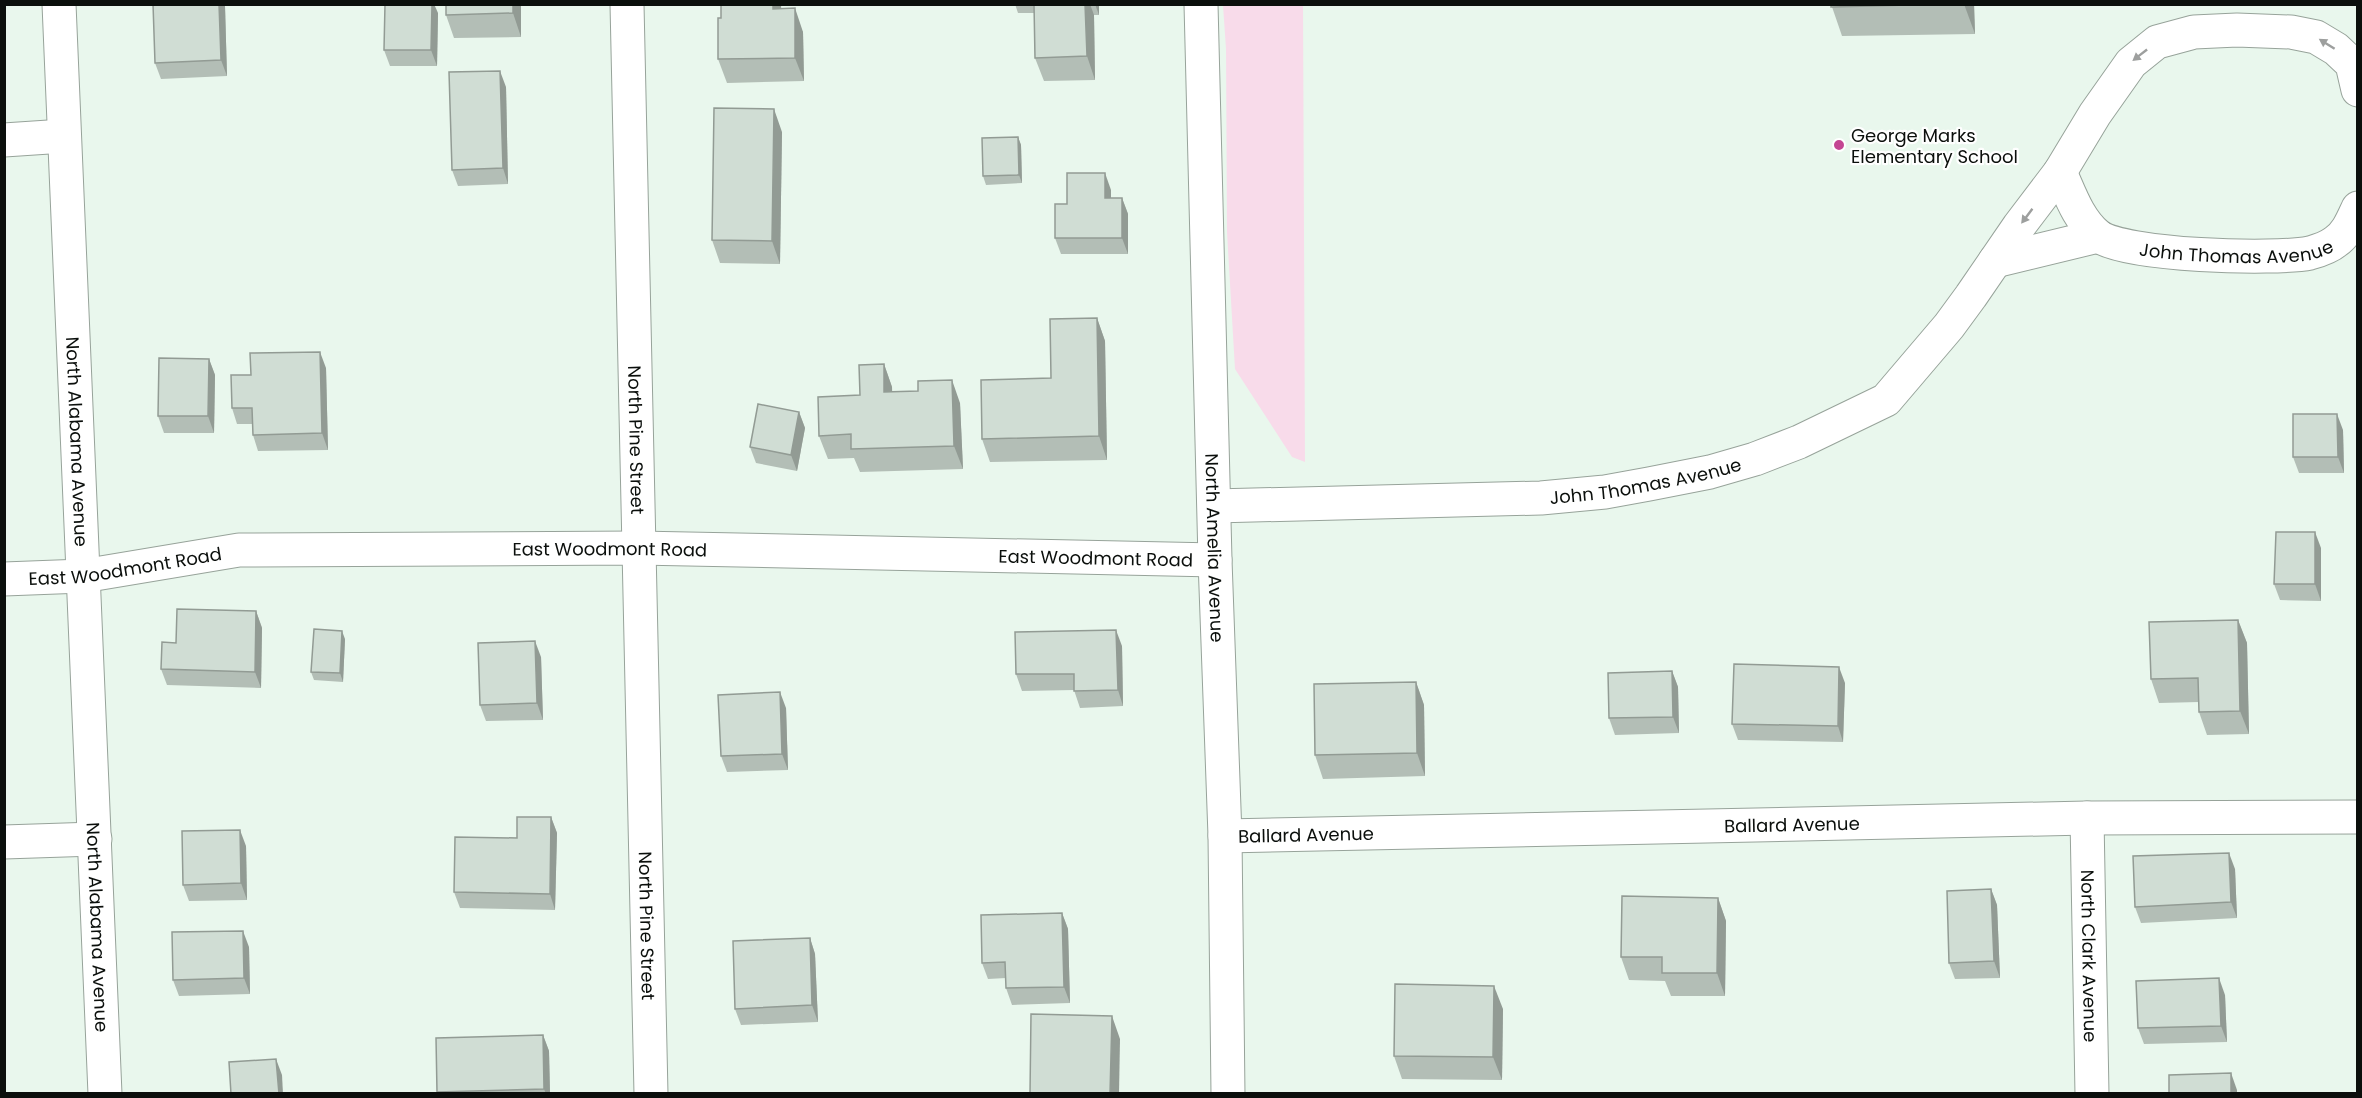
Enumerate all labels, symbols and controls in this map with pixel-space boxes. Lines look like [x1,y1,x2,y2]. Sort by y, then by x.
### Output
one-way arrow [2319,38,2335,49]
one-way arrow [2133,49,2148,61]
place label: George Marks Elementary School [1851,123,2018,169]
marker: George Marks Elementary School [1832,138,1846,152]
one-way arrow [2020,208,2033,224]
street label: John Thomas Avenue [2138,233,2337,269]
street label: North Alabama Avenue [61,336,94,547]
street label: North Pine Street [622,365,651,515]
street label: John Thomas Avenue [1549,451,1744,510]
street label: North Amelia Avenue [1200,453,1230,643]
street label: East Woodmont Road [512,535,707,562]
street label: East Woodmont Road [28,541,223,591]
street label: East Woodmont Road [998,543,1193,572]
street label: Ballard Avenue [1724,810,1860,838]
street label: Ballard Avenue [1238,820,1374,848]
street label: North Alabama Avenue [81,822,115,1033]
street label: North Pine Street [633,851,661,1001]
street label: North Clark Avenue [2075,869,2104,1043]

